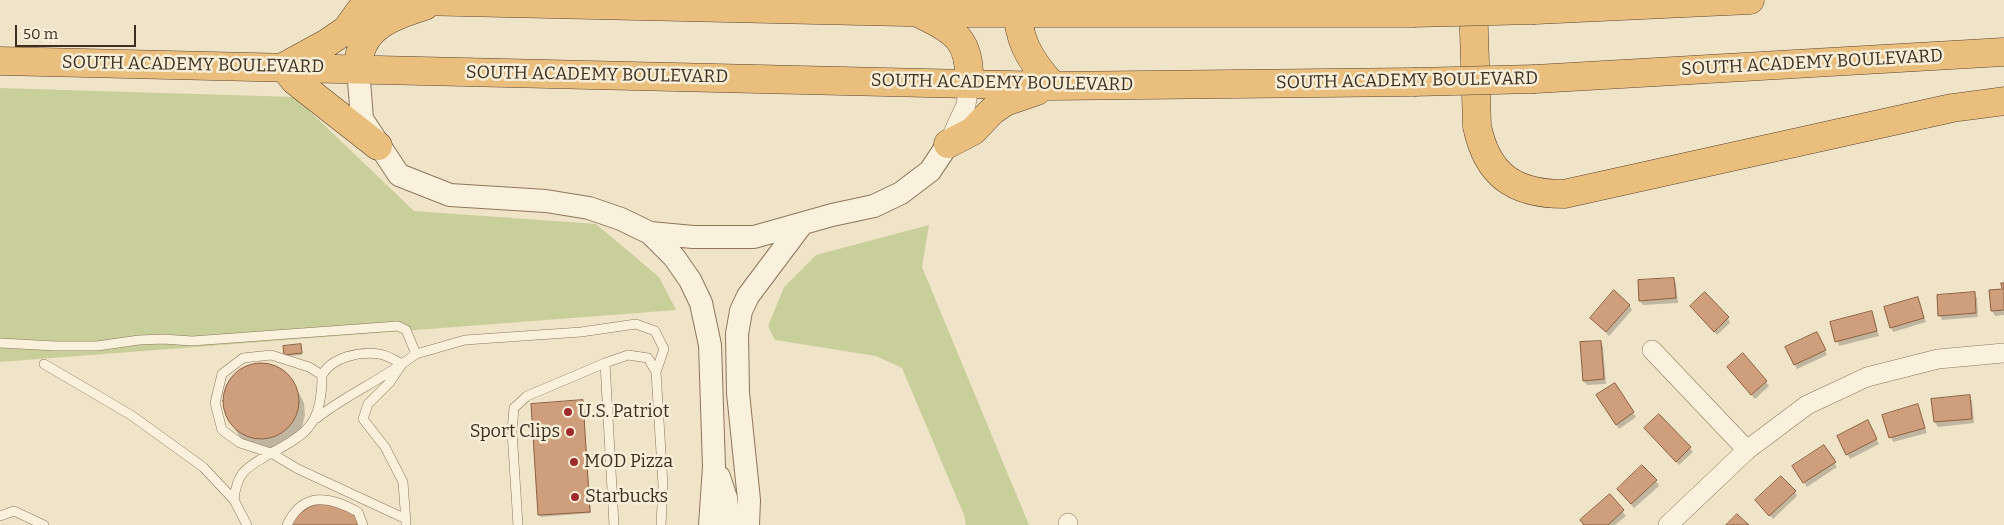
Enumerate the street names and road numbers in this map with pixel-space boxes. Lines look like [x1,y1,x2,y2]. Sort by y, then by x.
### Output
street label: SOUTH ACADEMY BOULEVARD [1680,45,1944,81]
street label: SOUTH ACADEMY BOULEVARD [62,52,324,78]
street label: SOUTH ACADEMY BOULEVARD [466,62,728,88]
street label: SOUTH ACADEMY BOULEVARD [1276,68,1538,94]
street label: SOUTH ACADEMY BOULEVARD [871,70,1133,96]

